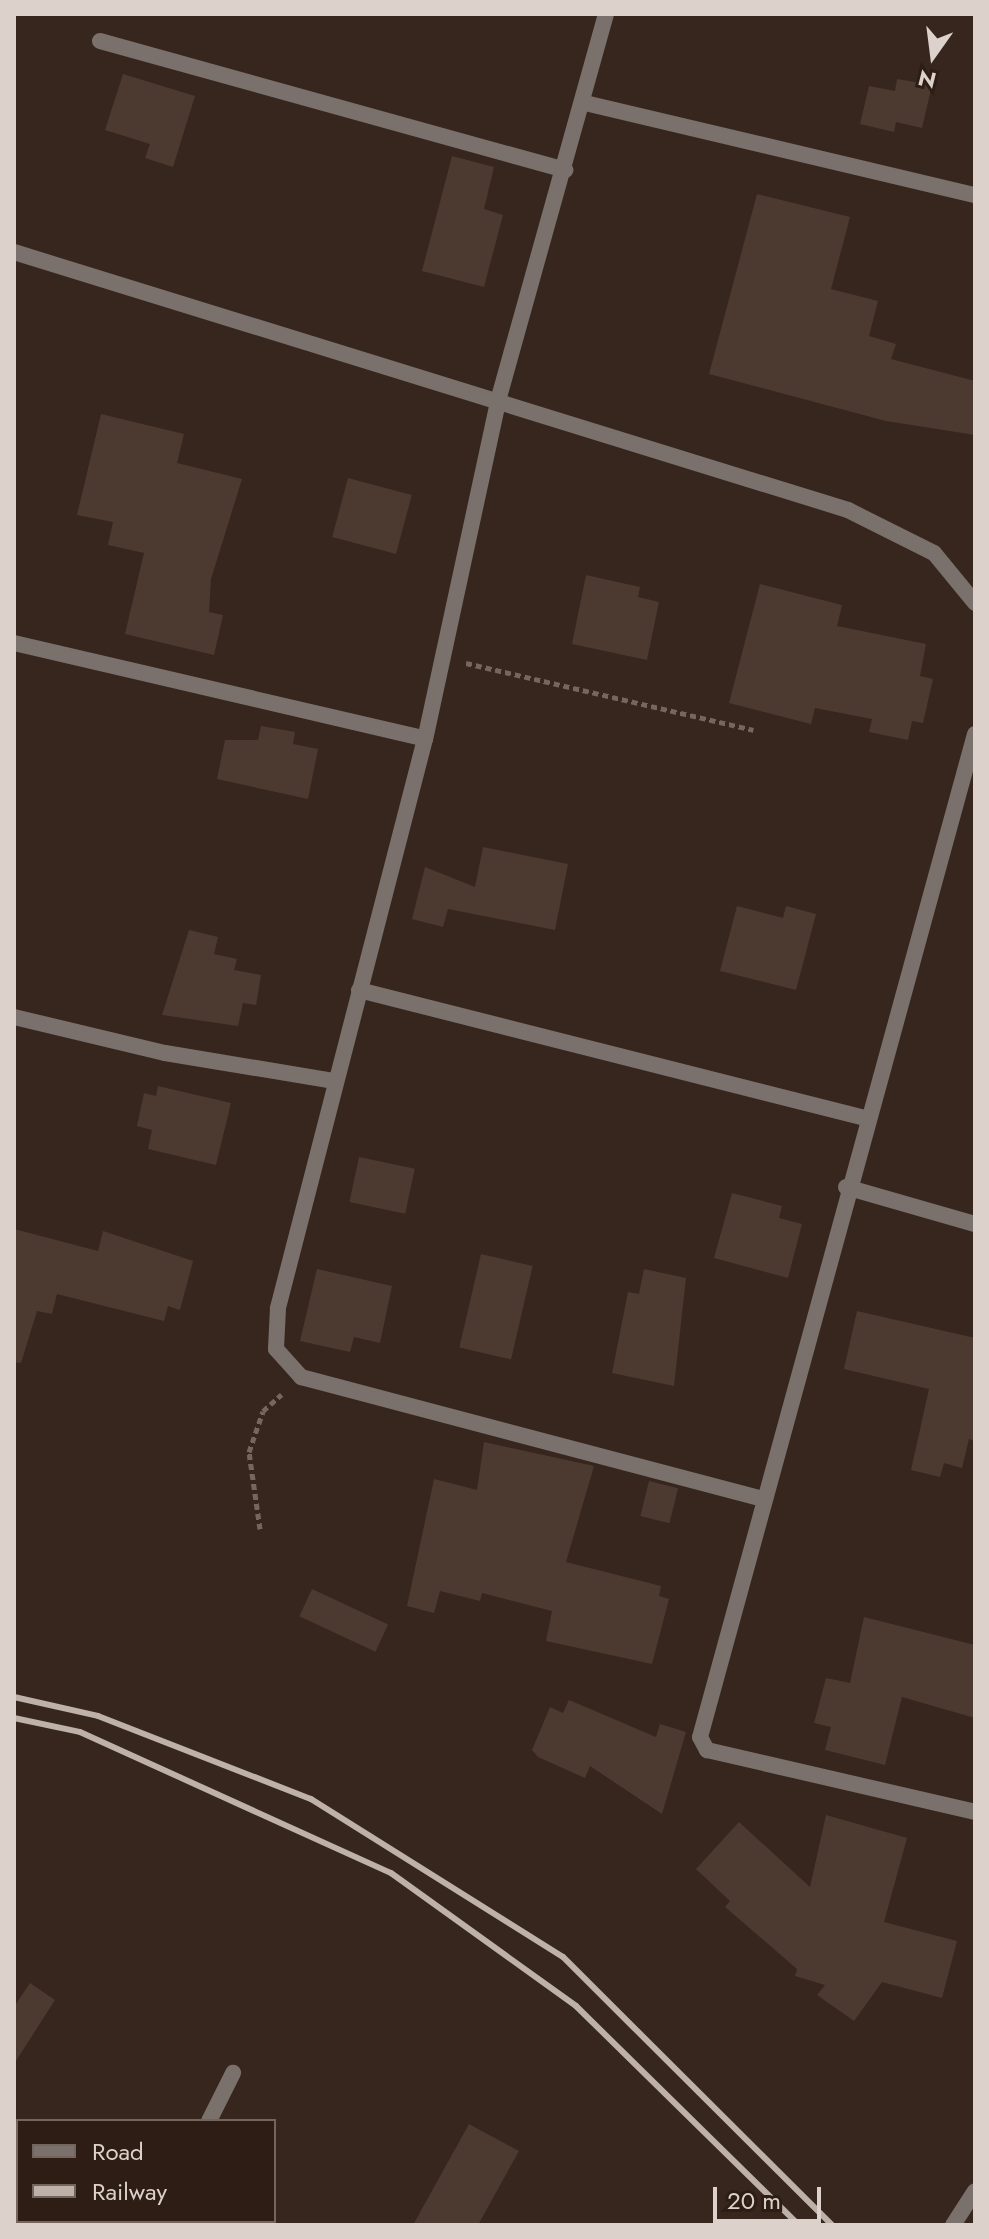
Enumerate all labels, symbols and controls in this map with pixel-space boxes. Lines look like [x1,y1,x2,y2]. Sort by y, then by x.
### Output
north arrow [893,16,973,96]
text: N [915,62,940,97]
legend [16,2119,276,2223]
text: Road [92,2134,144,2169]
scale bar [717,2171,825,2221]
text: Railway [92,2174,167,2209]
text: 20 m [727,2183,781,2218]

